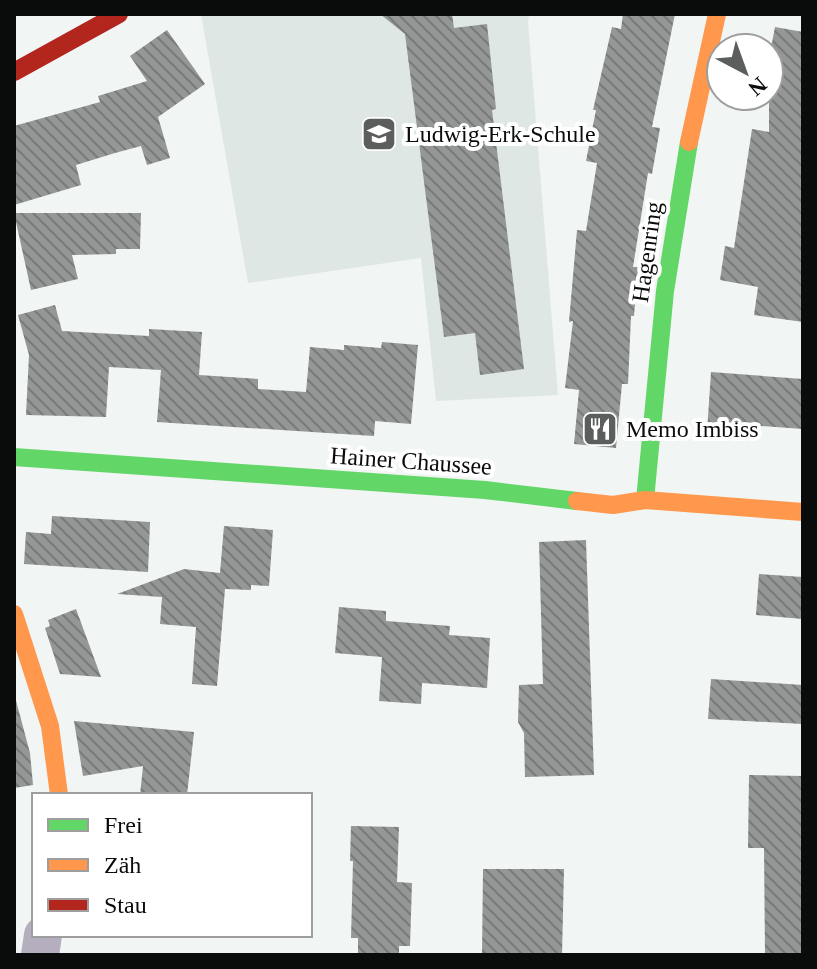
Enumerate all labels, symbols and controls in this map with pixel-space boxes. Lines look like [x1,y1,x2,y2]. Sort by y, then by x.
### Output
north arrow [705,32,785,112]
text: N [744,72,772,101]
school or university icon: Ludwig-Erk-Schule [360,115,398,153]
place label: Ludwig-Erk-Schule [405,121,596,147]
street label: Hagenring [627,200,667,304]
restaurant icon: Memo Imbiss [581,410,619,448]
place label: Memo Imbiss [626,416,759,442]
street label: Hainer Chaussee [329,442,493,480]
legend [32,793,312,937]
text: Frei [104,812,143,838]
text: Zäh [104,852,141,878]
text: Stau [104,892,147,918]

